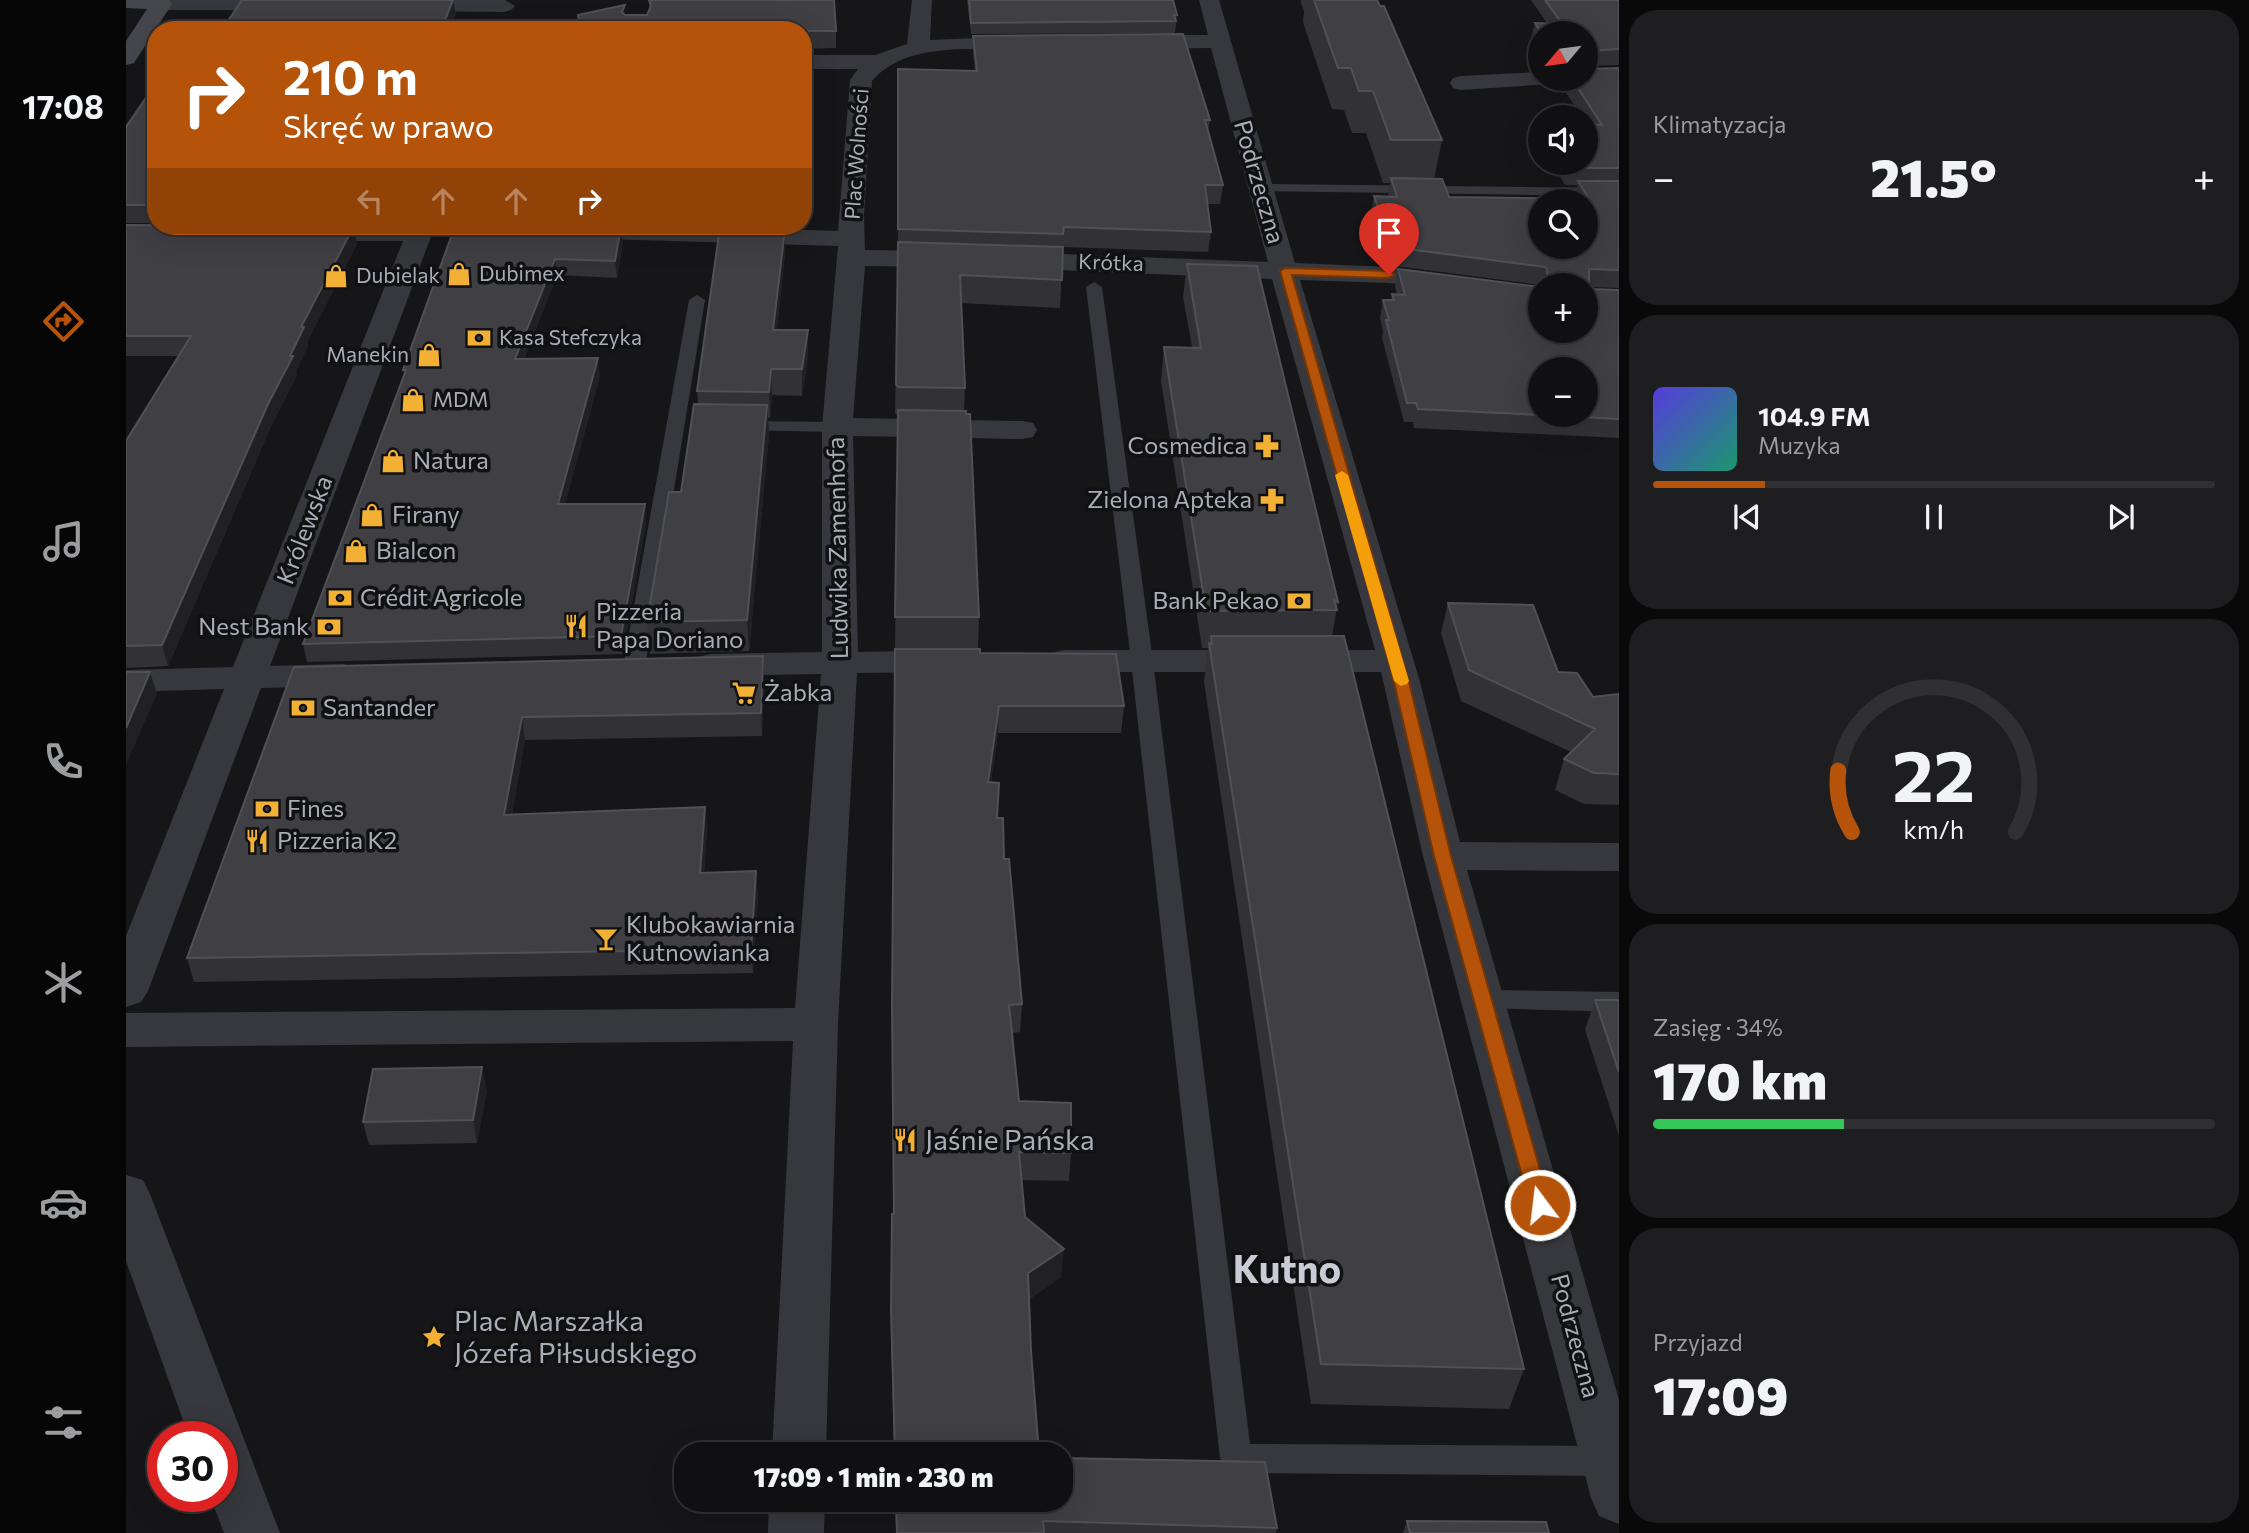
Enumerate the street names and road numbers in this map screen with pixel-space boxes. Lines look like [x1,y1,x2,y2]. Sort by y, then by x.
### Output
street label: Plac Wolności [838,87,873,220]
street label: Podrzeczna [1229,117,1292,247]
street label: Krótka [1078,248,1144,275]
street label: Ludwika Zamenhofa [820,437,853,659]
street label: Królewska [270,471,338,588]
street label: Podrzeczna [1546,1270,1607,1401]

